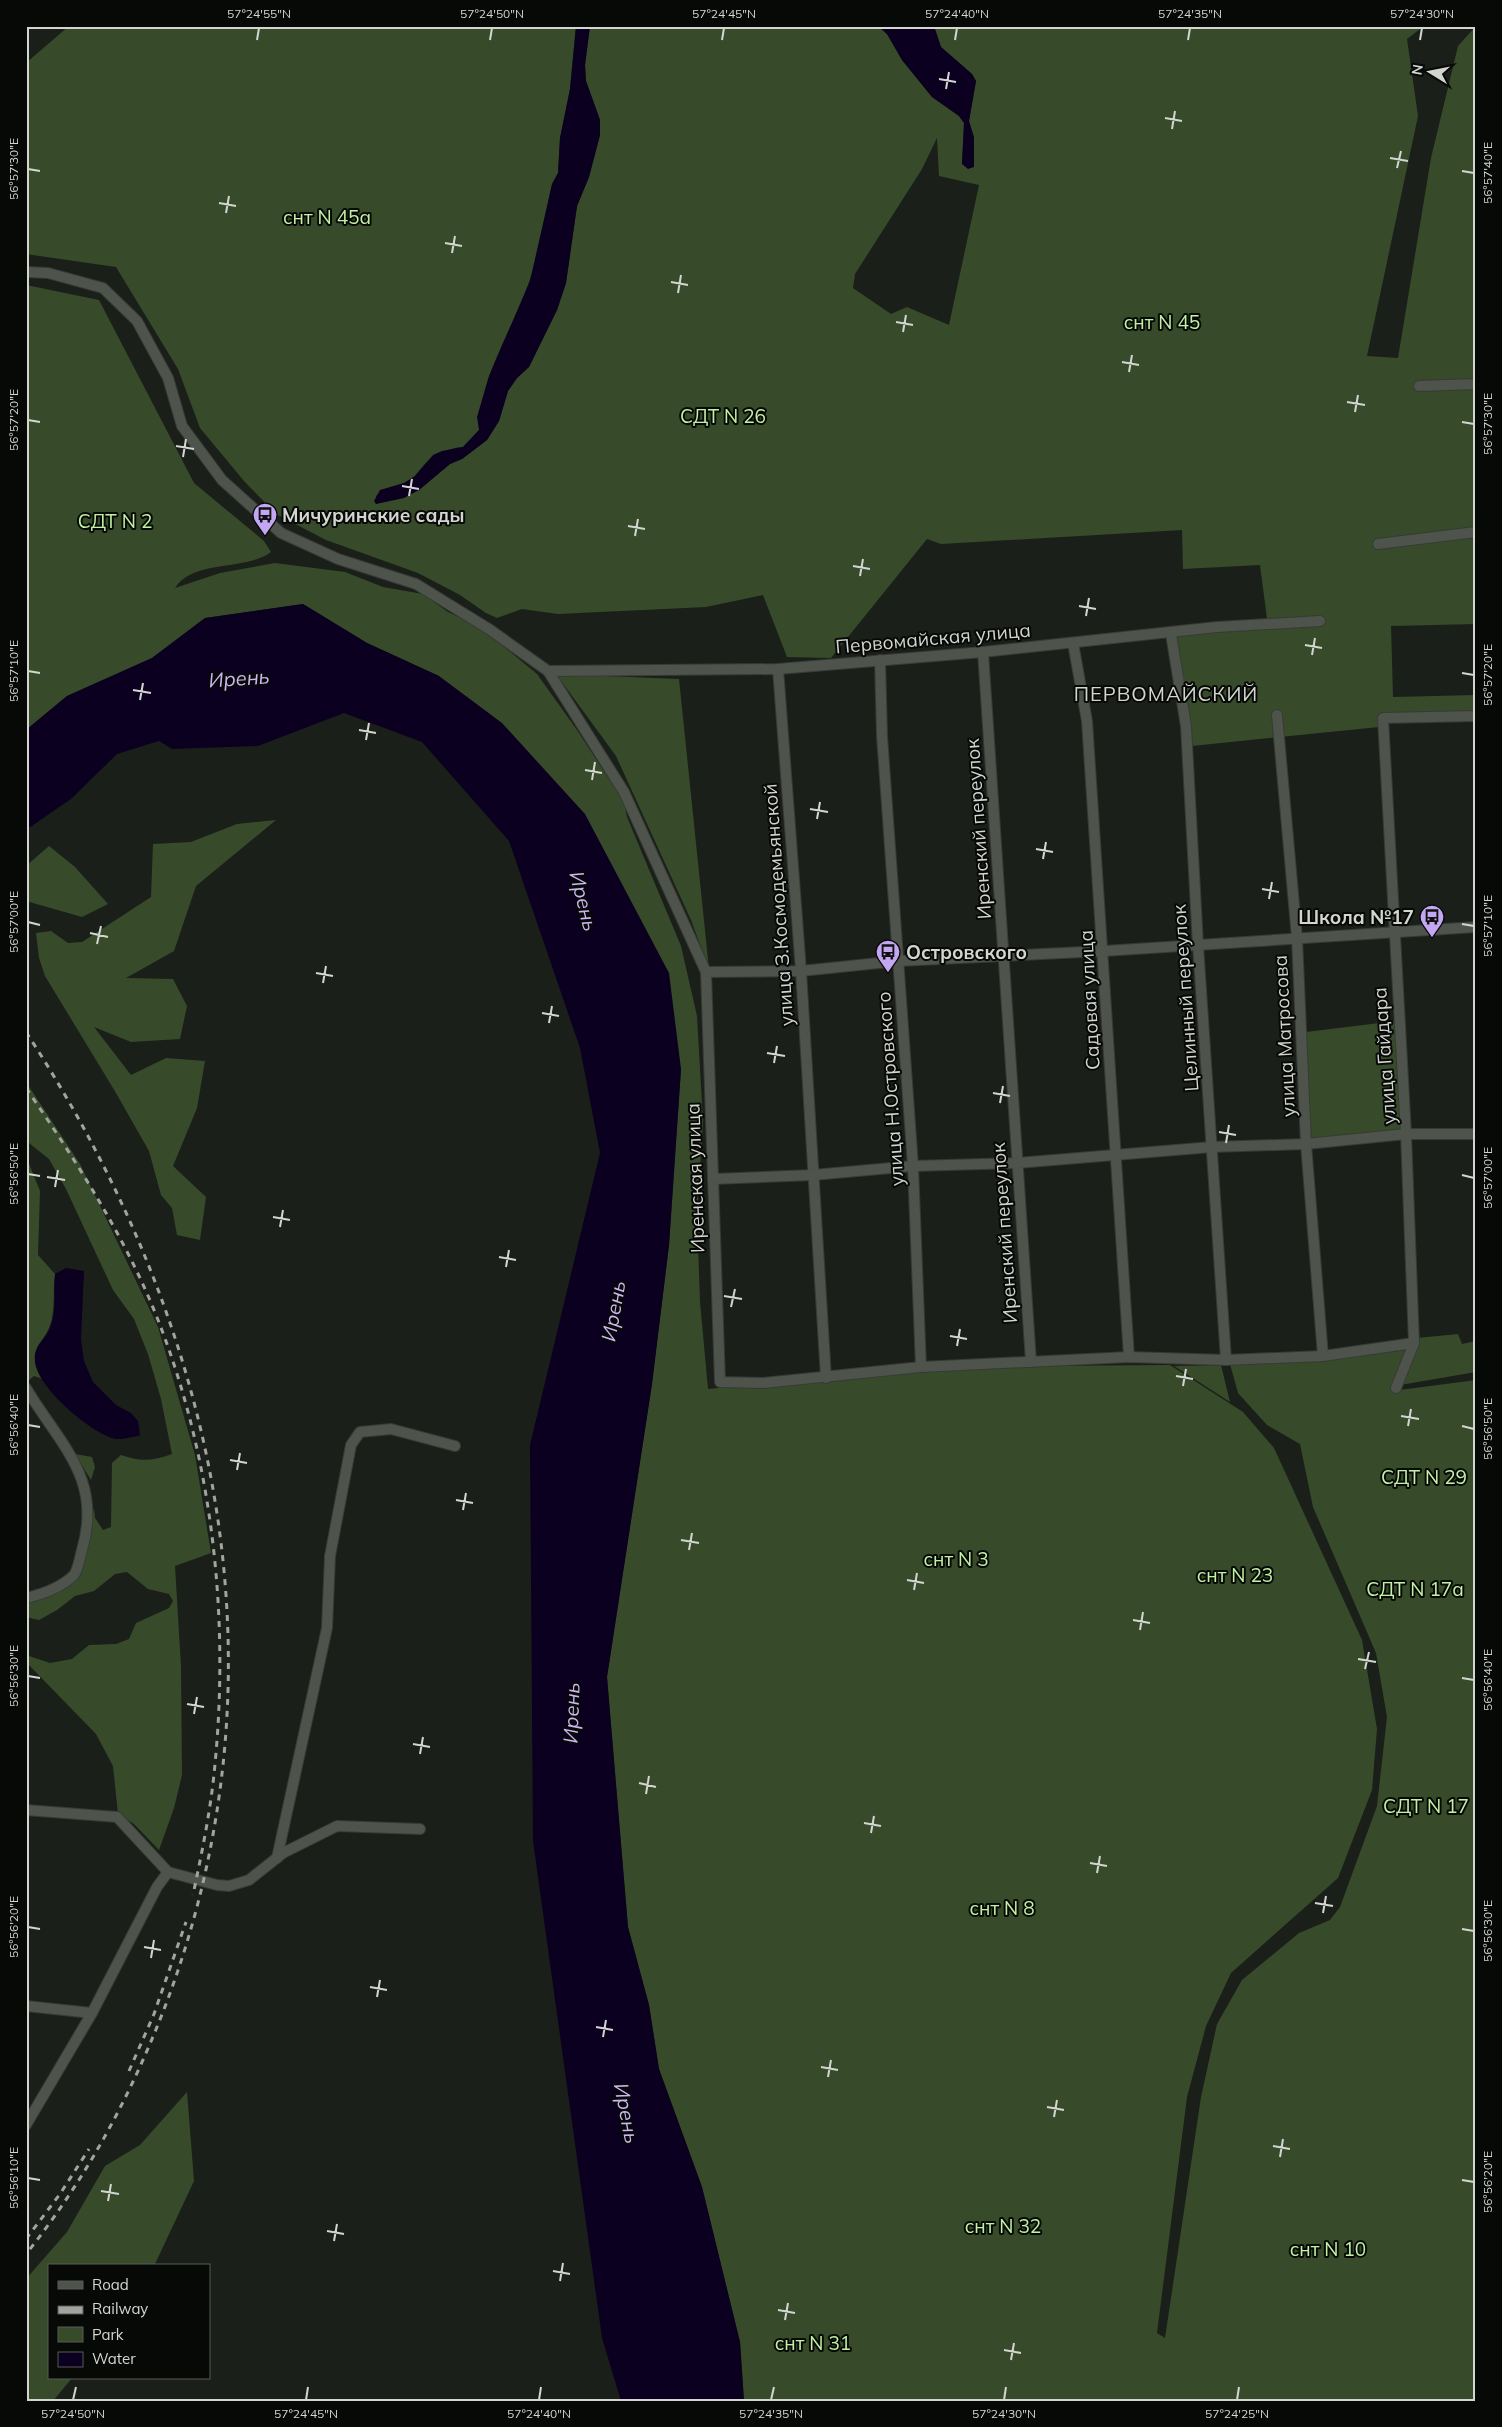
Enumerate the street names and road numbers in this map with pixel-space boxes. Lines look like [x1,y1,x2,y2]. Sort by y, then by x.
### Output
street label: Первомайская улица [834,617,1032,659]
street label: Иренский переулок [960,737,996,920]
street label: улица З.Космодемьянской [758,783,798,1027]
street label: Целинный переулок [1166,903,1204,1092]
street label: Садовая улица [1073,929,1105,1071]
street label: улица Матросова [1268,954,1300,1118]
street label: улица Гайдара [1367,987,1401,1125]
street label: улица Н.Островского [871,991,909,1187]
street label: Иренская улица [680,1103,710,1253]
street label: Иренский переулок [986,1141,1022,1324]

